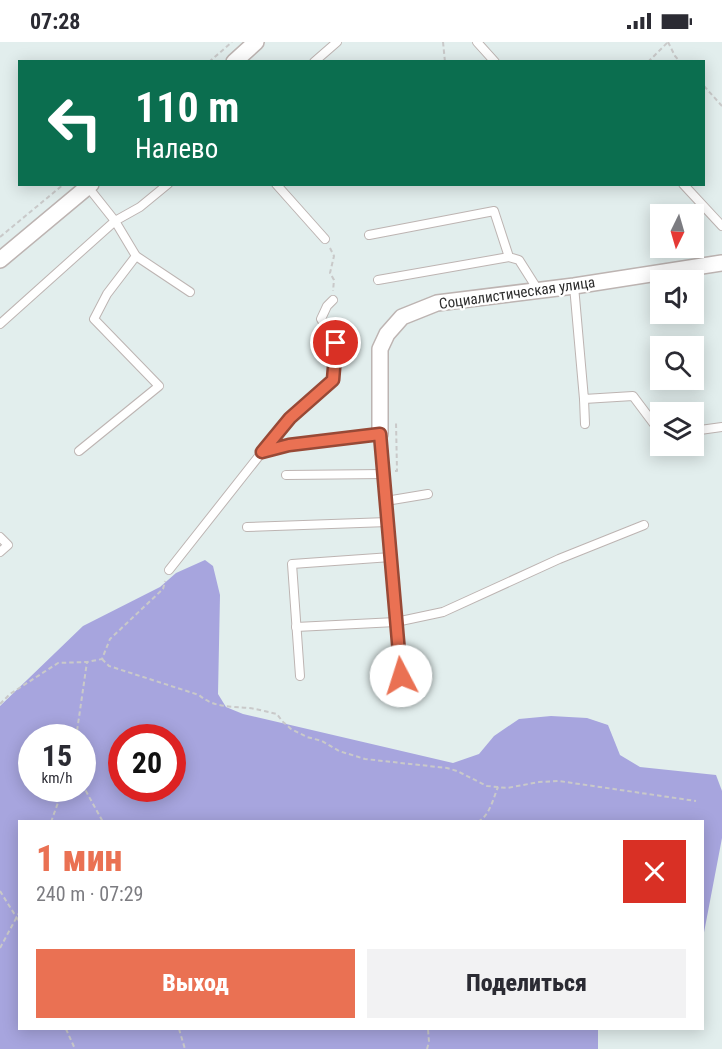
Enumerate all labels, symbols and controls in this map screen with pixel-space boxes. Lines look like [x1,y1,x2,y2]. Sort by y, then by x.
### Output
text: 07:28 [30,9,81,34]
text: 110 m [135,83,240,132]
icon: left [36,84,114,162]
text: Налево [135,133,218,165]
north arrow [650,204,704,258]
map controls [650,204,704,456]
button: sound [650,270,704,324]
street label: Социалистическая улица [438,273,596,313]
pin [310,317,361,368]
icon: arrive [319,326,352,359]
button: search [650,336,704,390]
button: layers [650,402,704,456]
position arrow [369,644,433,708]
speed limit sign: 20 [108,724,186,802]
text: 15 [42,738,72,773]
text: km/h [42,769,72,787]
text: 1 мин [36,838,122,880]
button: close [623,840,686,903]
text: 240 m · 07:29 [36,882,143,906]
button: Выход [36,949,355,1018]
button: Поделиться [367,949,686,1018]

